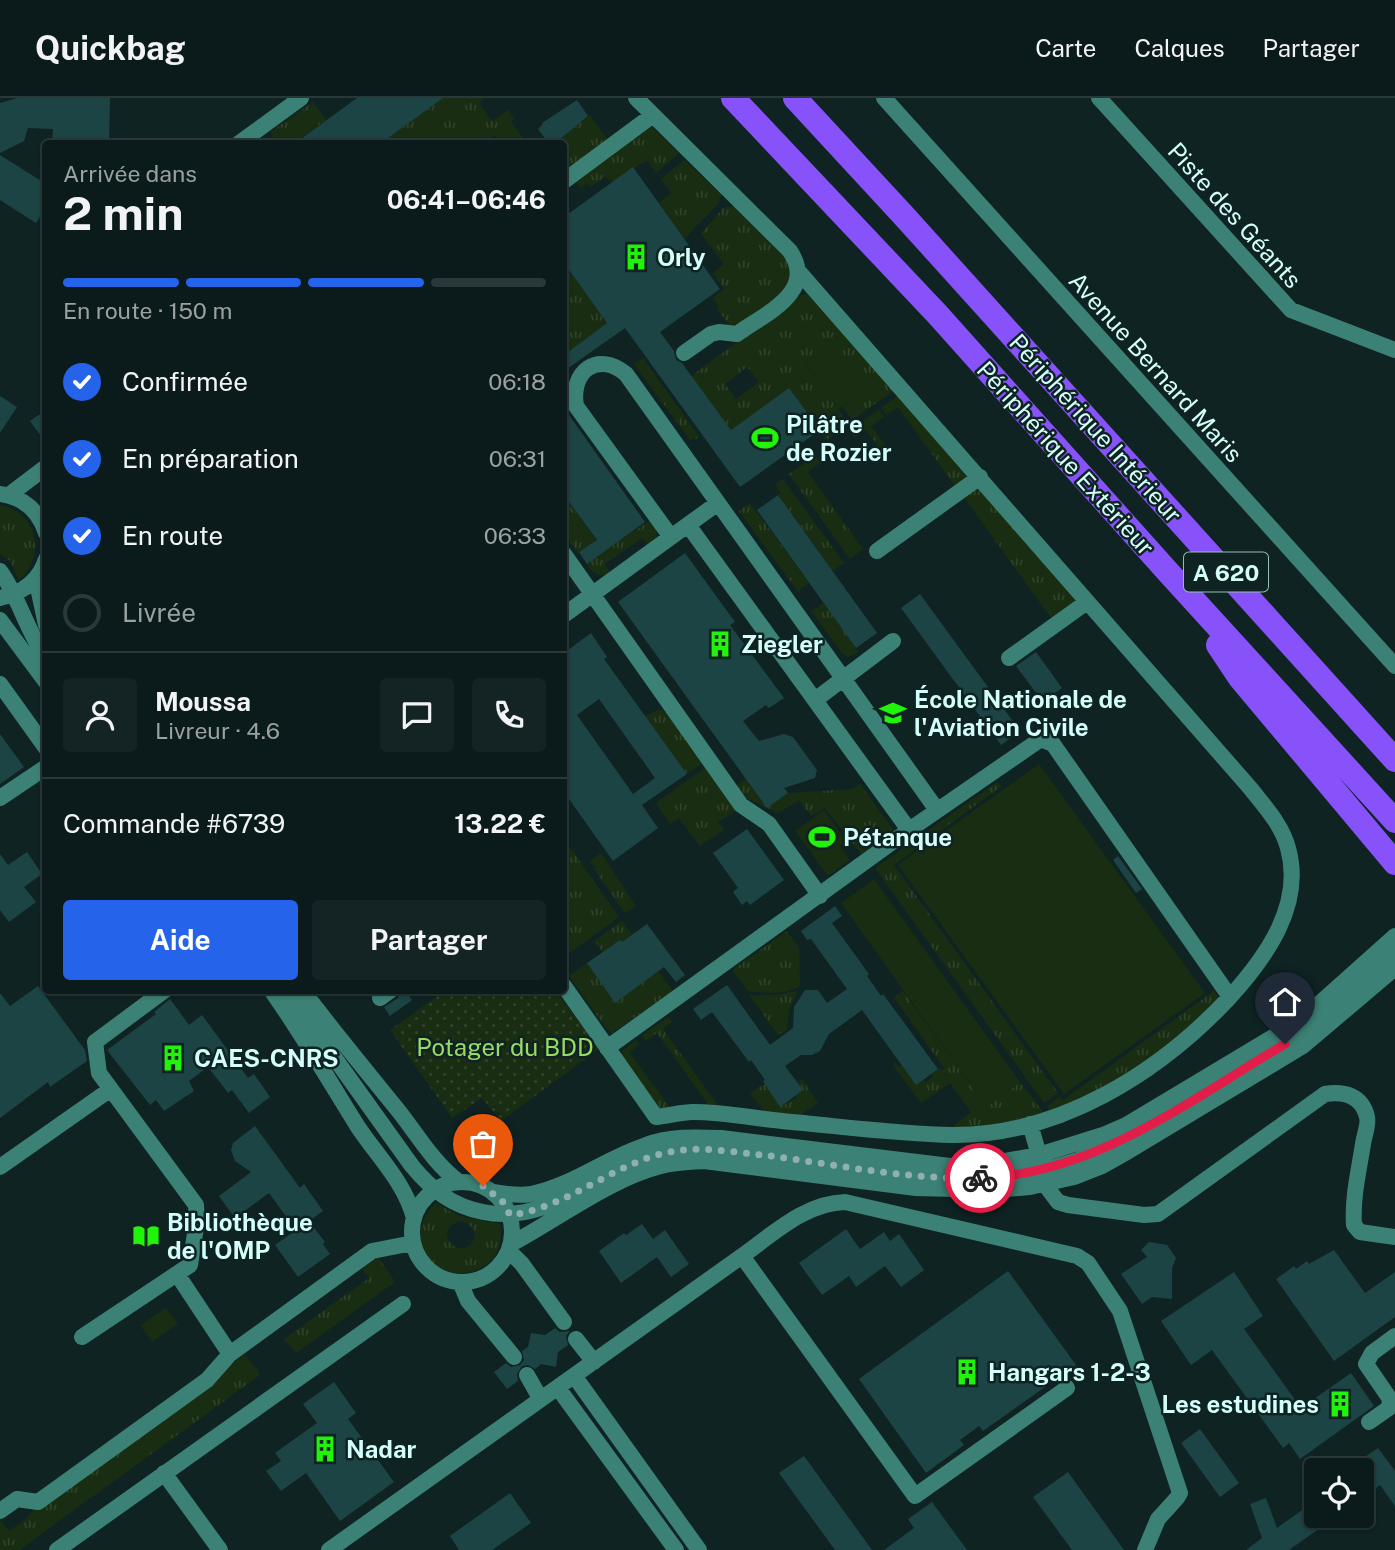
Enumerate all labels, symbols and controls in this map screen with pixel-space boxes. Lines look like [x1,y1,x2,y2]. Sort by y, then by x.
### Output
text: Quickbag [35,29,186,67]
text: Carte [1035,34,1096,62]
text: Calques [1134,34,1225,62]
text: Partager [1263,34,1360,62]
street label: Piste des Géants [1162,137,1308,293]
text: Arrivée dans [63,160,197,187]
text: 06:41–06:46 [387,184,546,215]
text: 2 min [63,186,183,240]
building icon: Orly [621,242,651,272]
place label: Orly [657,243,706,271]
street label: Avenue Bernard Maris [1063,266,1249,468]
text: En route · 150 m [63,297,232,324]
street label: Périphérique Intérieur [1004,328,1188,528]
street label: Périphérique Extérieur [972,355,1160,561]
icon: check [63,363,101,401]
text: Confirmée [122,366,248,397]
text: 06:18 [488,368,546,395]
place label: Pilâtre de Rozier [786,410,892,466]
sports icon: Pilâtre de Rozier [750,423,780,453]
icon: check [63,440,101,478]
text: En préparation [122,443,299,474]
text: 06:31 [489,445,546,472]
icon: check [63,517,101,555]
text: En route [122,520,223,551]
text: 06:33 [484,522,546,549]
road number: A 620 [1184,552,1268,592]
text: Livrée [122,597,196,628]
building icon: Ziegler [705,629,735,659]
place label: Ziegler [741,630,823,658]
button: person [63,678,137,752]
button: chat [380,678,454,752]
button: phone [472,678,546,752]
place label: École Nationale de l'Aviation Civile [914,685,1127,741]
text: Moussa [155,686,251,717]
school or university icon: École Nationale de l'Aviation Civile [878,698,908,728]
text: Livreur · 4.6 [155,717,280,744]
text: Commande #6739 [63,808,285,839]
text: 13.22 € [454,808,546,839]
sports icon: Pétanque [807,822,837,852]
place label: Pétanque [843,823,952,851]
button: Aide [63,900,298,980]
button: Partager [312,900,546,980]
pin [1255,972,1315,1044]
icon: home [1266,983,1304,1021]
park label: Potager du BDD [416,1033,594,1061]
building icon: CAES-CNRS [158,1043,188,1073]
place label: CAES-CNRS [194,1044,339,1072]
pin [453,1114,513,1186]
icon: bag [464,1125,502,1163]
courier [945,1143,1015,1213]
icon: bike [961,1159,999,1197]
place label: Bibliothèque de l'OMP [167,1208,313,1264]
library icon: Bibliothèque de l'OMP [131,1221,161,1251]
building icon: Hangars 1-2-3 [952,1357,982,1387]
place label: Hangars 1-2-3 [988,1358,1151,1386]
building icon: Les estudines [1325,1389,1355,1419]
place label: Les estudines [1161,1390,1319,1418]
building icon: Nadar [310,1434,340,1464]
place label: Nadar [346,1435,417,1463]
map controls [1304,1458,1374,1528]
button: locate [1304,1458,1374,1528]

